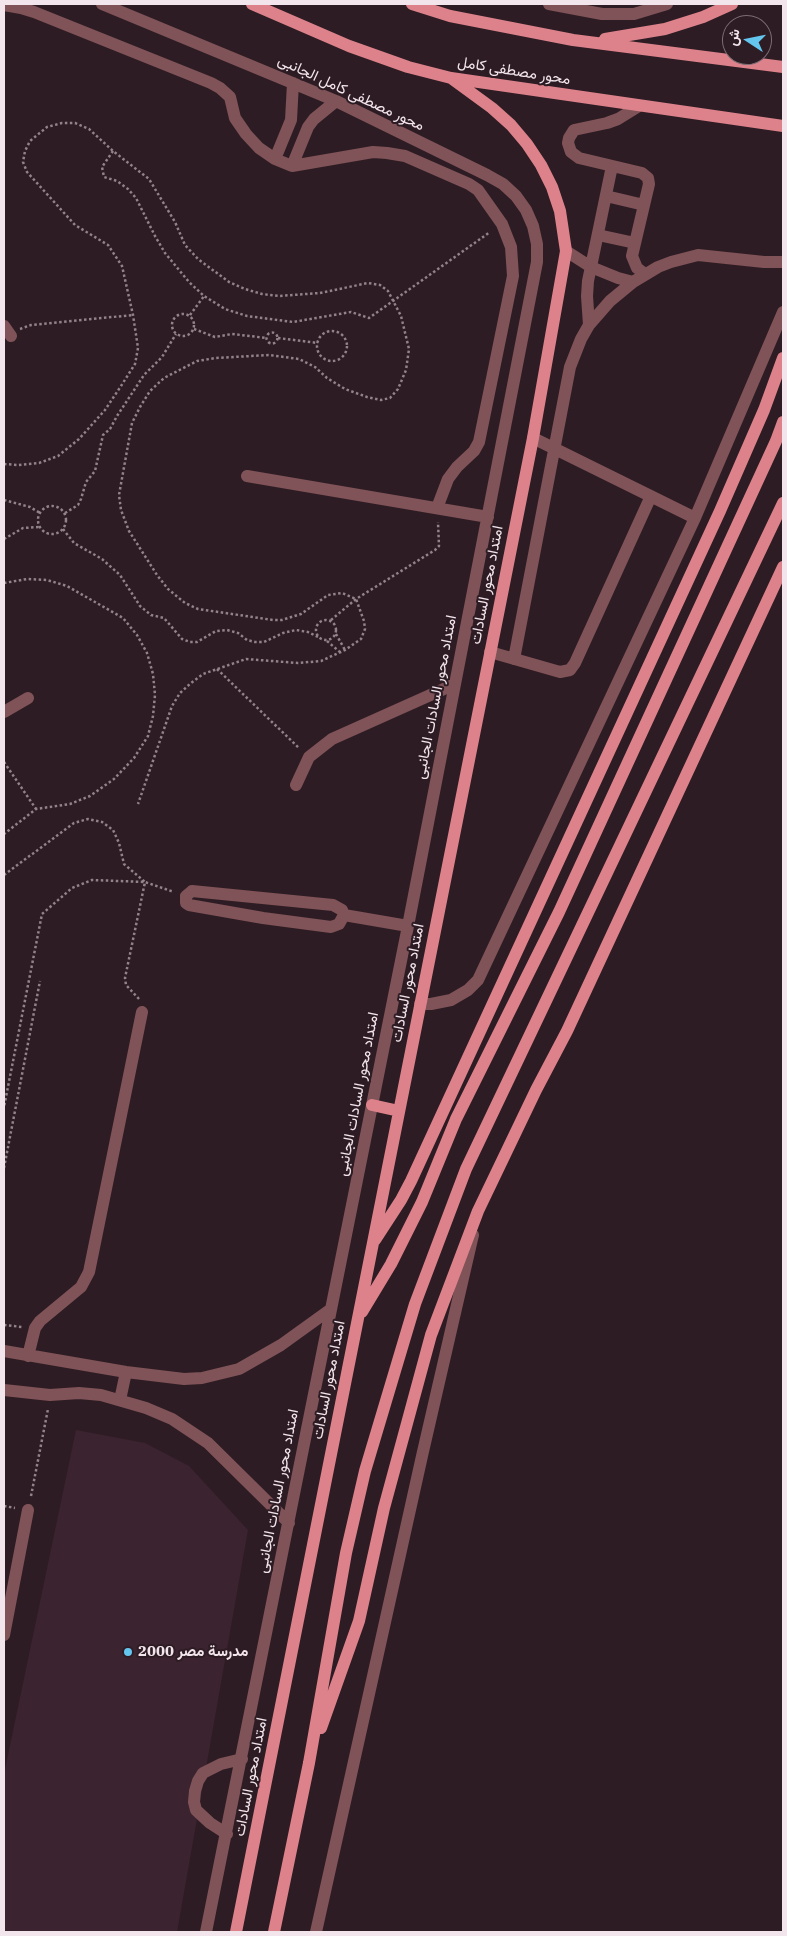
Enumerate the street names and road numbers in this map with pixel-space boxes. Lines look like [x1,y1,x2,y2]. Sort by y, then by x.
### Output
street label: محور مصطفى كامل الجانبى [275,51,427,135]
street label: محور مصطفى كامل [456,53,572,89]
street label: امتداد محور السادات [467,524,507,646]
street label: امتداد محور السادات الجانبى [411,613,461,781]
street label: امتداد محور السادات [388,922,428,1044]
street label: امتداد محور السادات الجانبى [333,1010,383,1178]
street label: امتداد محور السادات [309,1319,349,1441]
street label: امتداد محور السادات الجانبى [253,1407,303,1575]
street label: امتداد محور السادات [231,1716,271,1838]

